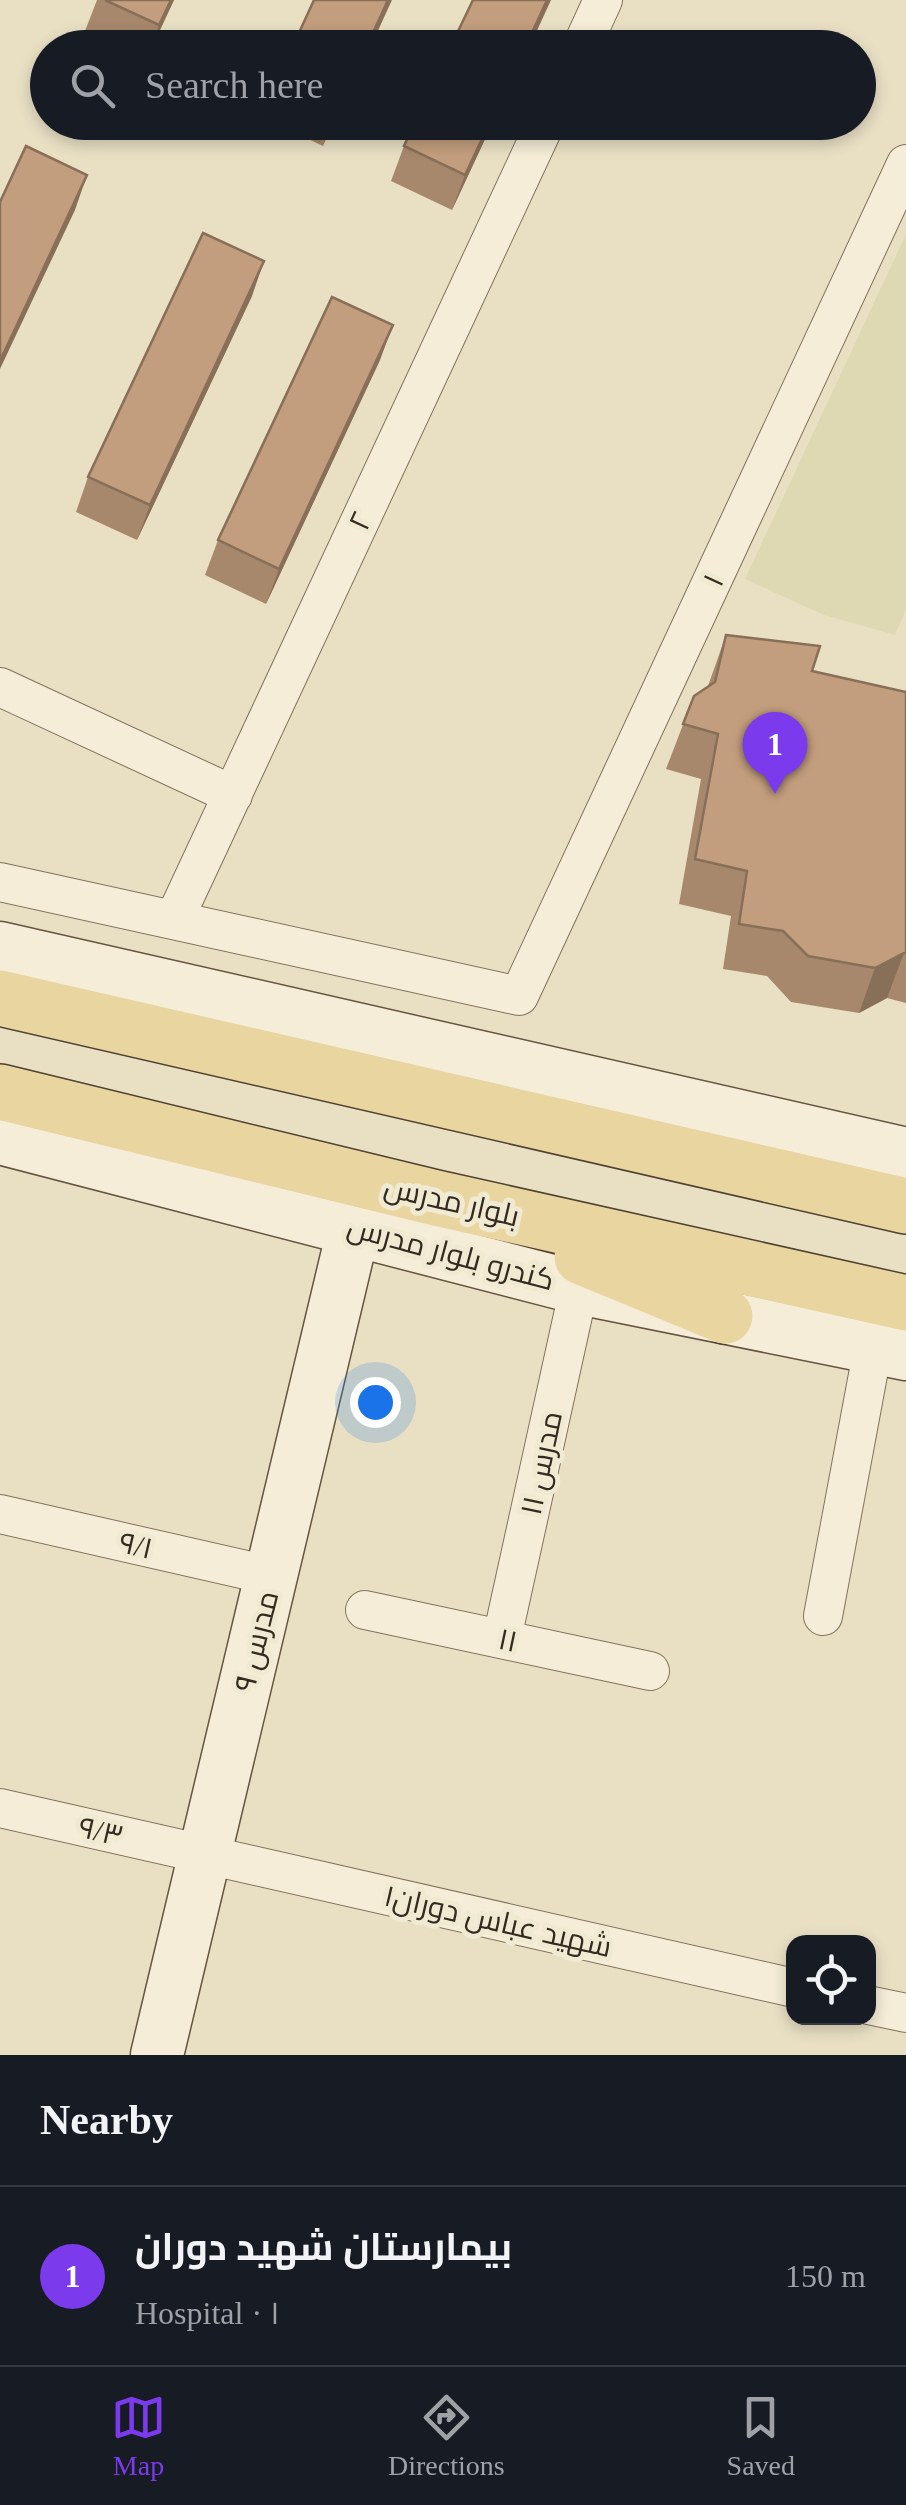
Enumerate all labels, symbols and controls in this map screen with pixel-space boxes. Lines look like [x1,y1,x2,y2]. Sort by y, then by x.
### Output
search box [30,30,876,140]
icon: search [65,58,120,113]
text: Search here [145,64,323,106]
street label: ۲ [342,507,378,535]
street label: ۱ [696,569,730,591]
pin: 1 [742,712,808,794]
street label: بلوار مدرس [381,1169,523,1234]
street label: کندرو بلوار مدرس [343,1210,558,1298]
your location [350,1377,401,1428]
street label: مدرس ۱۱ [514,1408,570,1518]
street label: ۹/۱ [116,1525,156,1565]
street label: مدرس ۹ [228,1587,286,1695]
street label: ۱۱ [495,1622,521,1658]
street label: ۹/۳ [76,1810,126,1852]
street label: شهید عباس دوران۱ [381,1879,615,1965]
map controls [786,1935,876,2025]
button: locate [786,1935,876,2025]
text: Nearby [40,2097,173,2143]
text: بیمارستان شهید دوران [135,2226,512,2268]
text: 1 [65,2258,81,2294]
text: 150 m [785,2258,866,2294]
text: Hospital · ۱ [135,2295,280,2331]
tab: Map [111,2390,166,2482]
tab: Directions [388,2390,505,2482]
tab: Saved [727,2390,795,2482]

